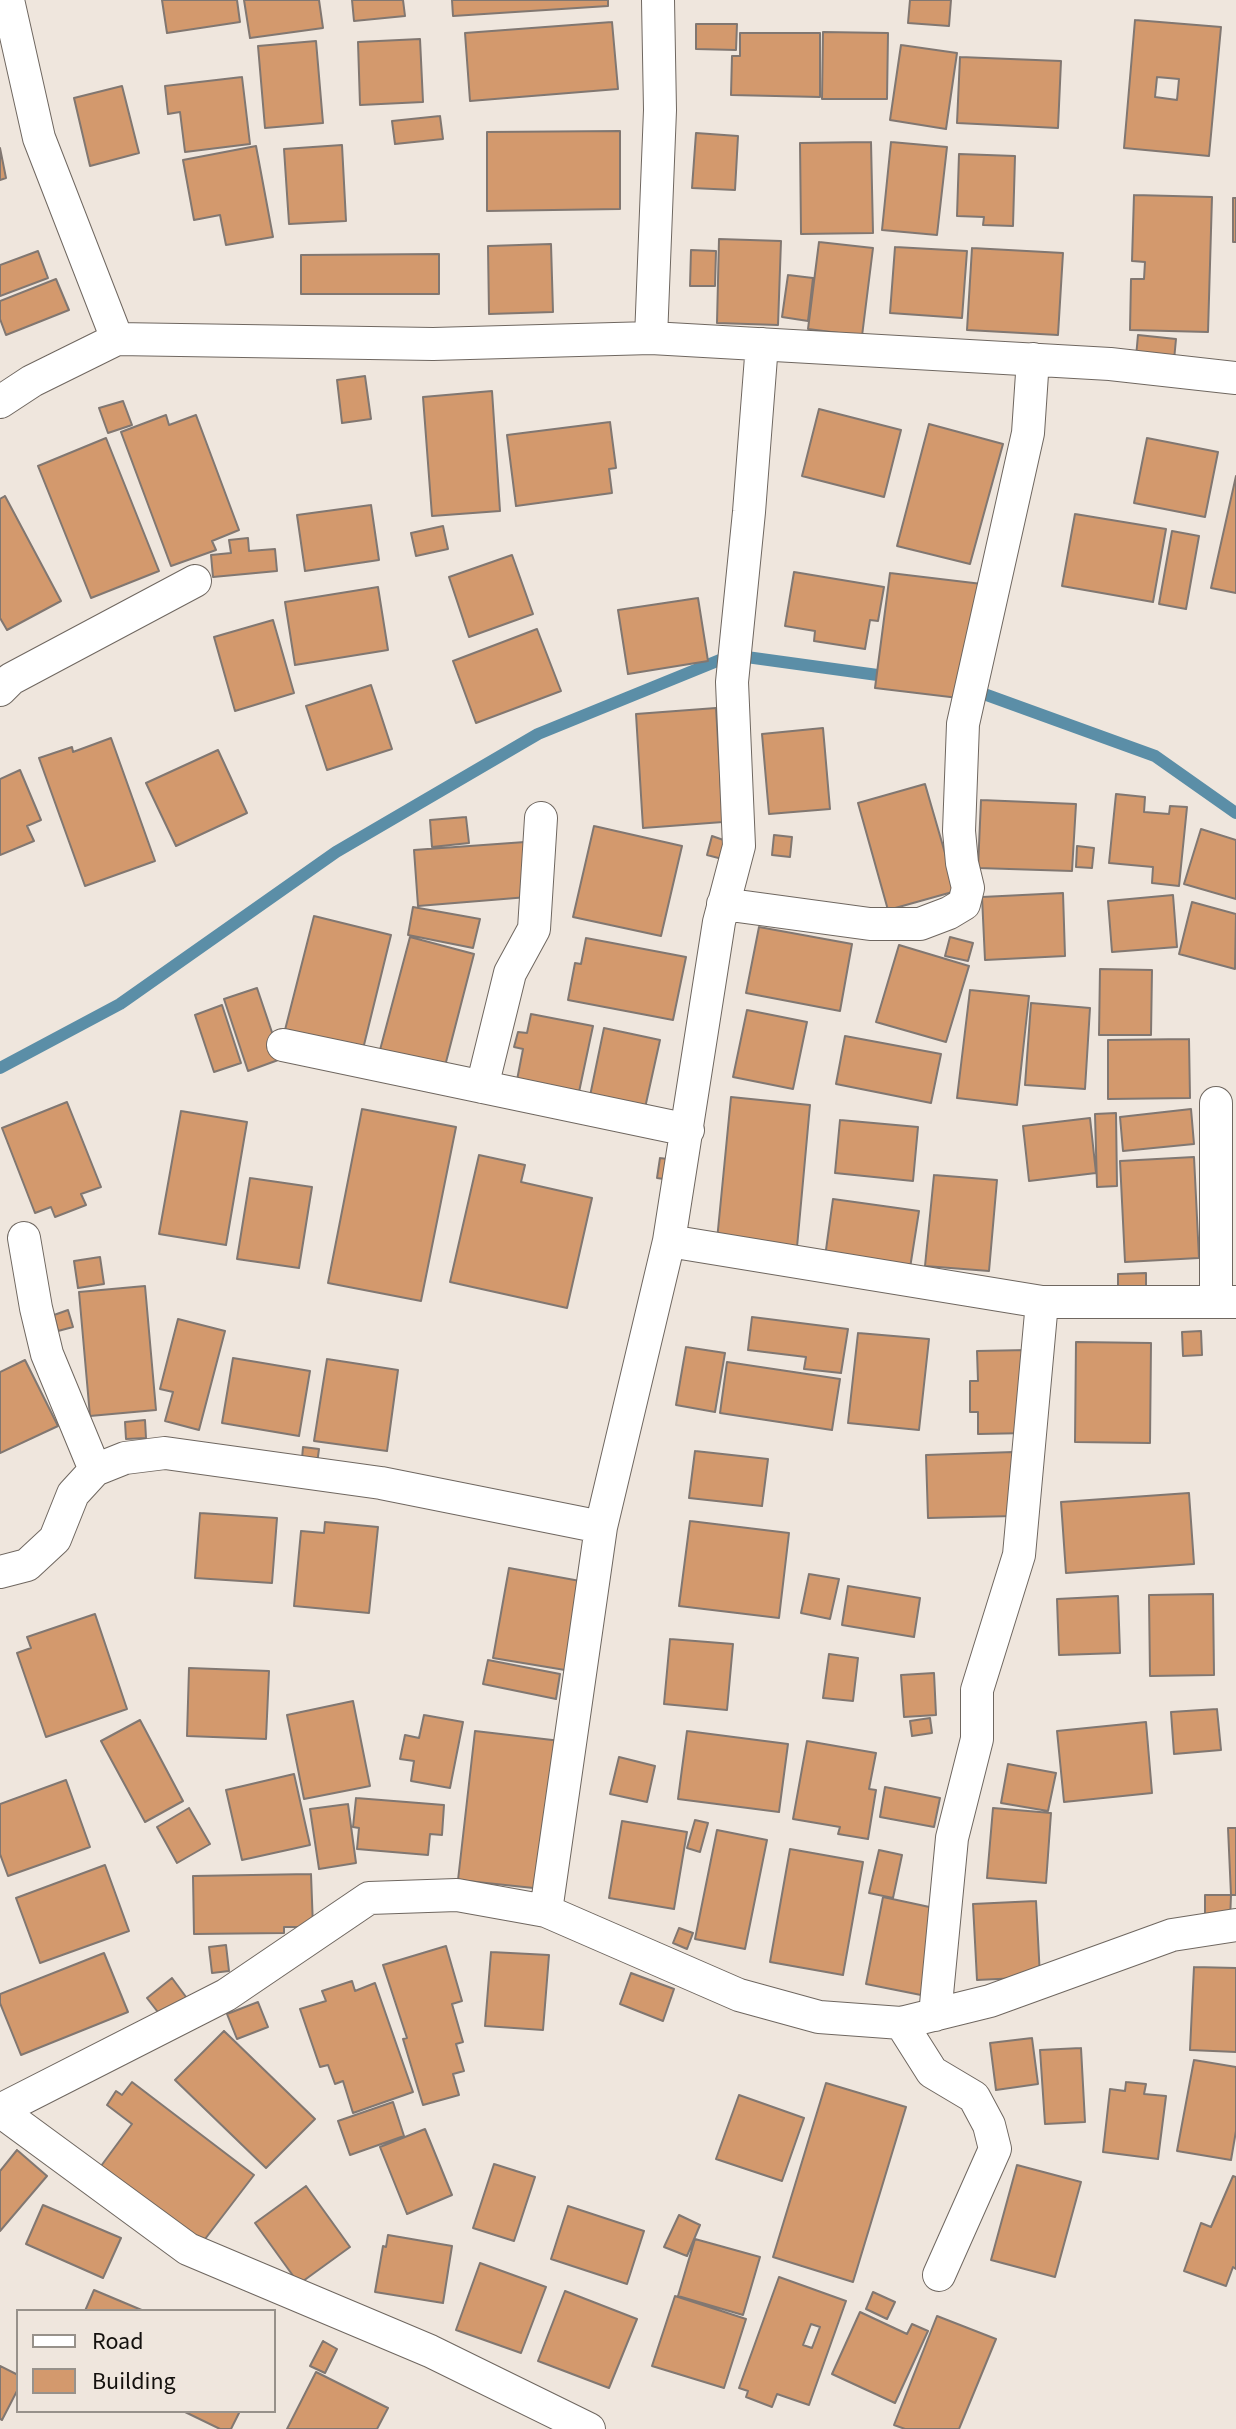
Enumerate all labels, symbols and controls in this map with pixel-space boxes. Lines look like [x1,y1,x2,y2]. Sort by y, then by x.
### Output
legend [16,2309,276,2413]
text: Road [92,2324,144,2359]
text: Building [92,2364,176,2399]

